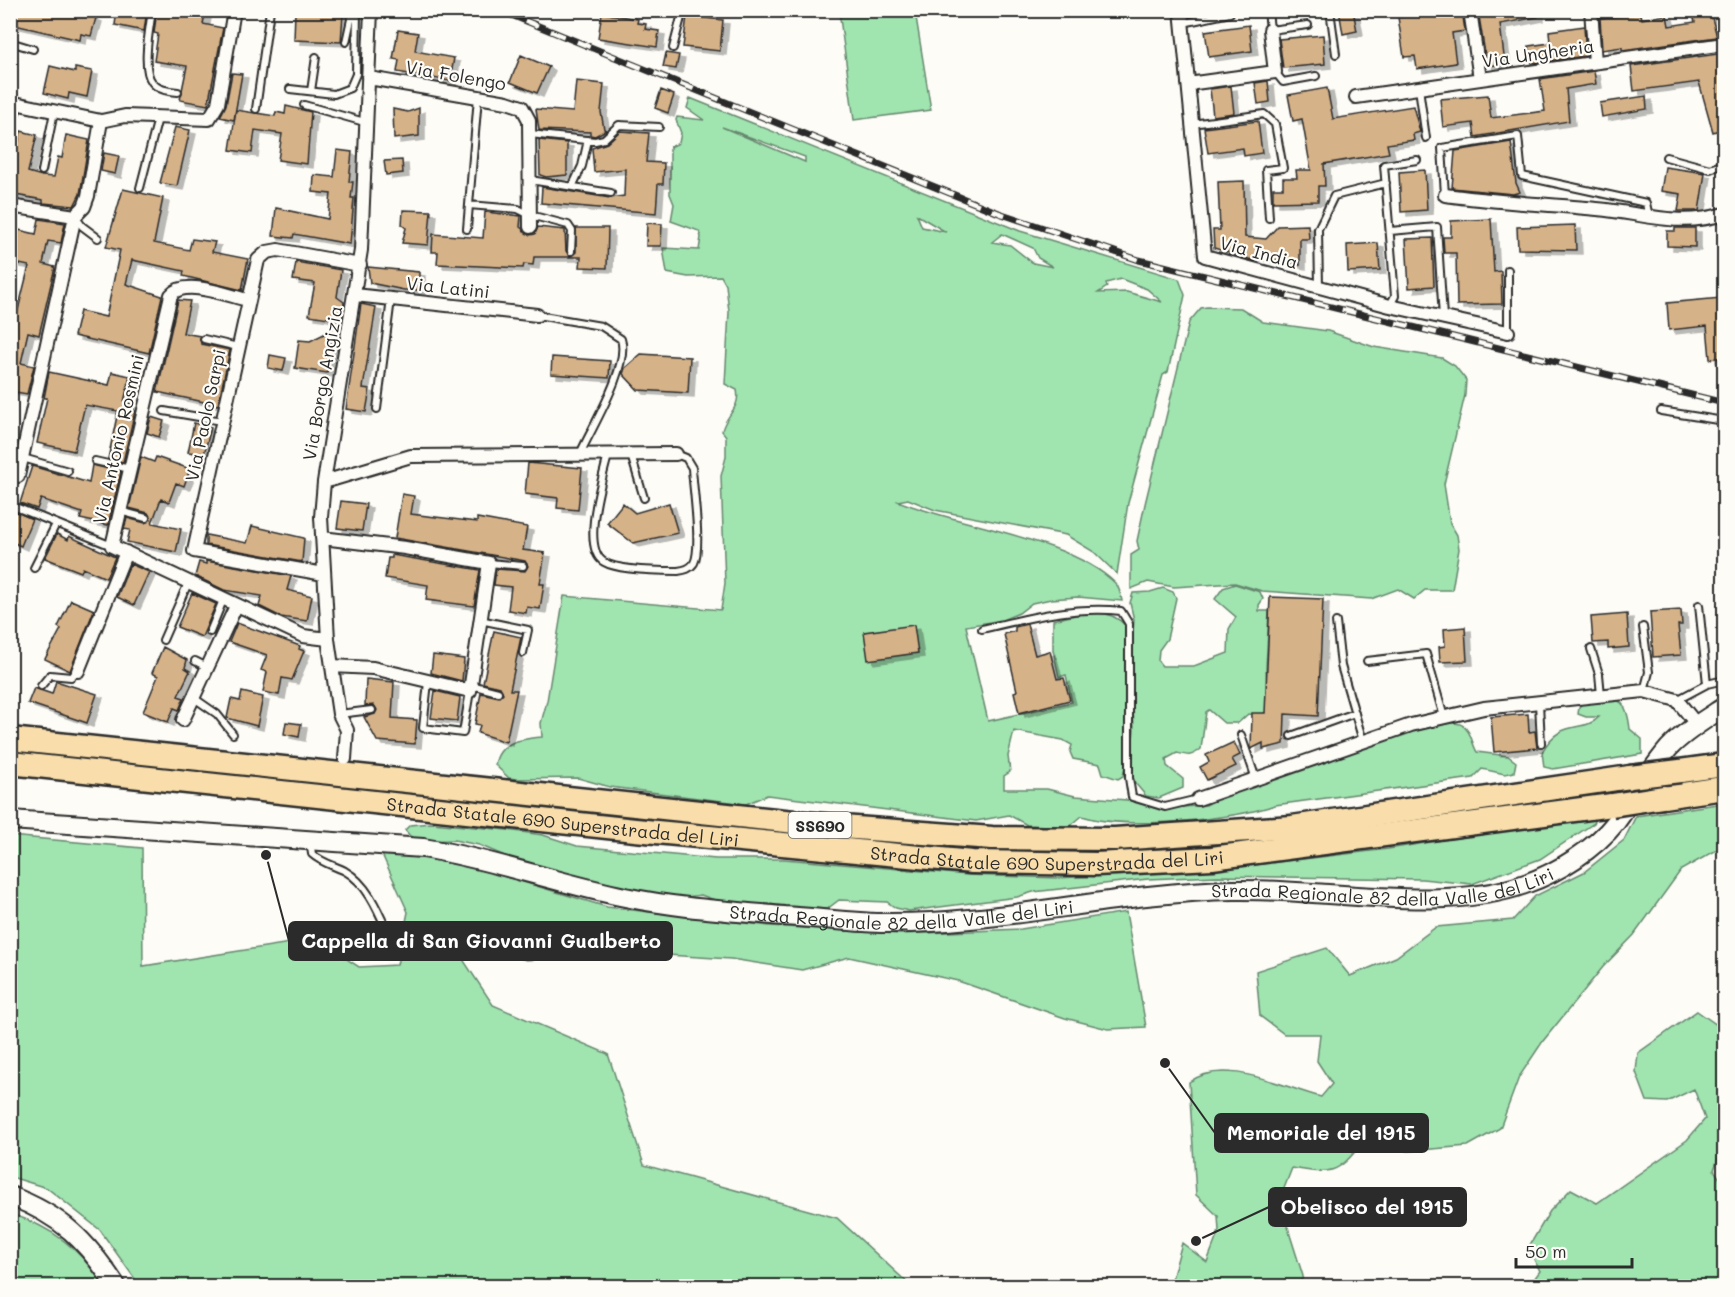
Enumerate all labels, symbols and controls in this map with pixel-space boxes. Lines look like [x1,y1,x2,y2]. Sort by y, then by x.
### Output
street label: Via Ungheria [1480,33,1596,73]
street label: Via Folengo [404,54,508,96]
street label: Via India [1217,230,1301,274]
street label: Via Latini [405,271,491,303]
street label: Via Borgo Angizia [297,304,347,462]
street label: Via Paolo Sarpi [179,347,231,483]
street label: Via Antonio Rosmini [87,352,149,526]
street label: Strada Statale 690 Superstrada del Liri [386,791,740,852]
road number: SS690 [788,812,852,838]
street label: Strada Statale 690 Superstrada del Liri [869,840,1225,876]
street label: Strada Regionale 82 della Valle del Liri [1211,862,1558,911]
street label: Strada Regionale 82 della Valle del Liri [728,894,1075,935]
callout: Cappella di San Giovanni Gualberto [289,922,672,960]
text: Cappella di San Giovanni Gualberto [301,927,661,953]
callout: Memoriale del 1915 [1215,1114,1428,1152]
text: Memoriale del 1915 [1227,1119,1415,1145]
callout: Obelisco del 1915 [1269,1188,1466,1226]
text: Obelisco del 1915 [1280,1193,1454,1219]
scale bar [1516,1231,1632,1269]
text: 50 m [1525,1239,1567,1263]

